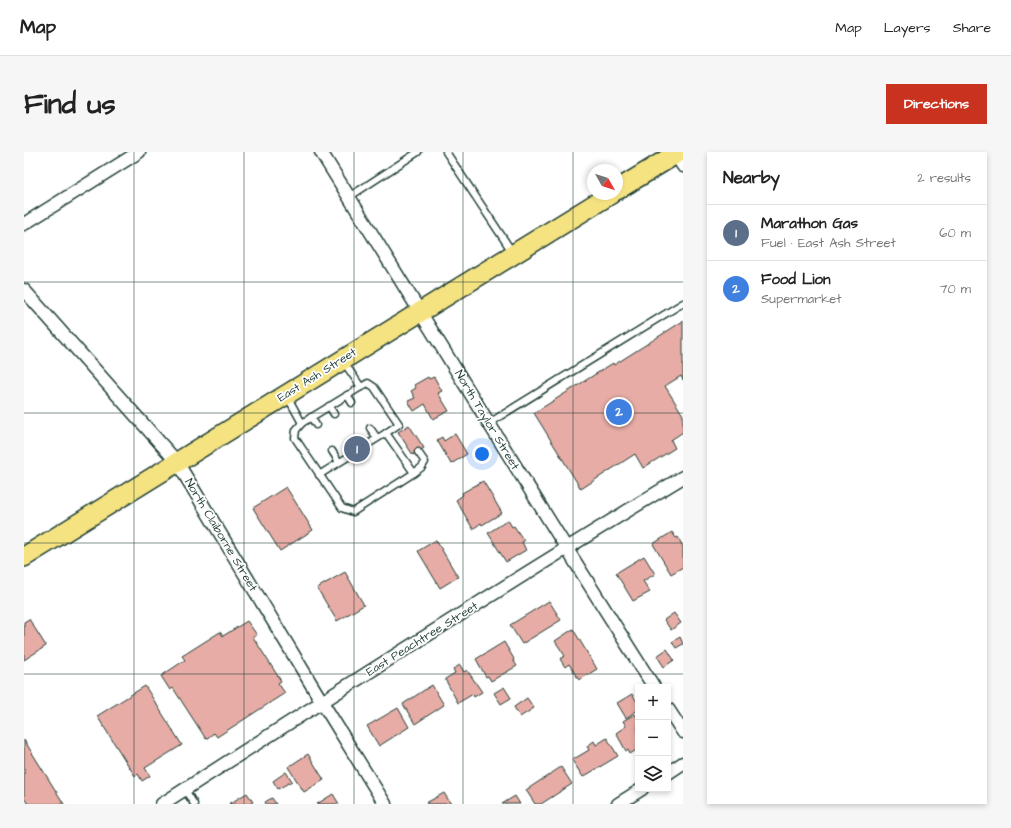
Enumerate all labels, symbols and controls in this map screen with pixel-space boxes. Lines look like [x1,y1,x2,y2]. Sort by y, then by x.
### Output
text: Map [20,14,56,41]
text: Map [835,18,862,38]
text: Layers [884,18,931,38]
text: Share [953,18,991,38]
button: Directions [886,84,987,124]
text: Find us [24,85,115,124]
north arrow [587,164,623,200]
text: Nearby [723,166,780,190]
text: 2 results [917,169,971,187]
text: Marathon Gas [761,213,858,234]
text: 1 [735,224,737,242]
text: 60 m [939,224,971,242]
text: Fuel · East Ash Street [761,234,896,252]
text: Food Lion [761,269,831,290]
text: 2 [732,280,740,298]
text: 70 m [939,280,971,298]
text: Supermarket [761,290,842,308]
street label: East Ash Street [274,344,360,406]
street label: North Taylor Street [450,367,524,474]
pin: 2 [606,397,632,427]
pin: 1 [344,434,370,464]
your location [472,444,492,464]
street label: North Claiborne Street [180,475,262,595]
street label: East Peachtree Street [363,598,481,680]
map controls [635,684,671,792]
button: + [635,684,671,720]
button: − [635,720,671,756]
button: layers [635,756,671,792]

